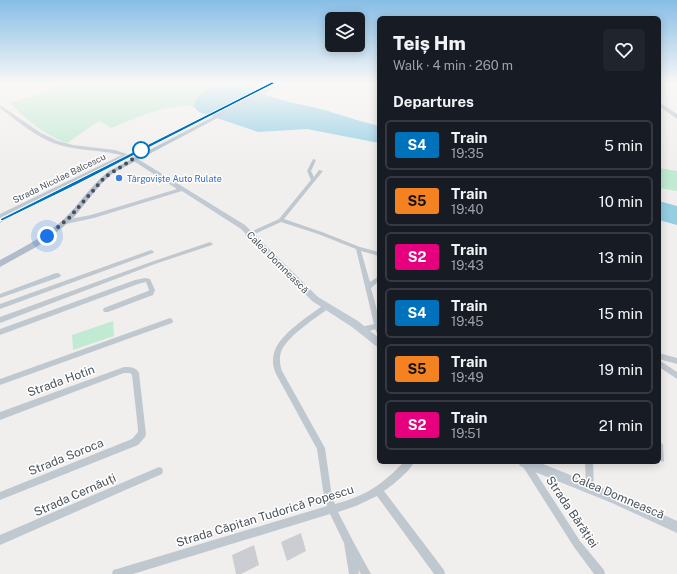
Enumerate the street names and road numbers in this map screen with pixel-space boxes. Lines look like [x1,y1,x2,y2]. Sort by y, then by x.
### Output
street label: Strada Nicolae Bălcescu [11,151,107,205]
street label: Calea Domnească [245,229,311,295]
street label: Strada Hotin [25,362,97,400]
street label: Strada Soroca [26,436,106,478]
street label: Calea Domnească [570,470,666,522]
street label: Strada Cernăuți [32,471,118,519]
street label: Strada Bărăției [543,474,601,550]
street label: Strada Căpitan Tudorică Popescu [174,482,356,550]

